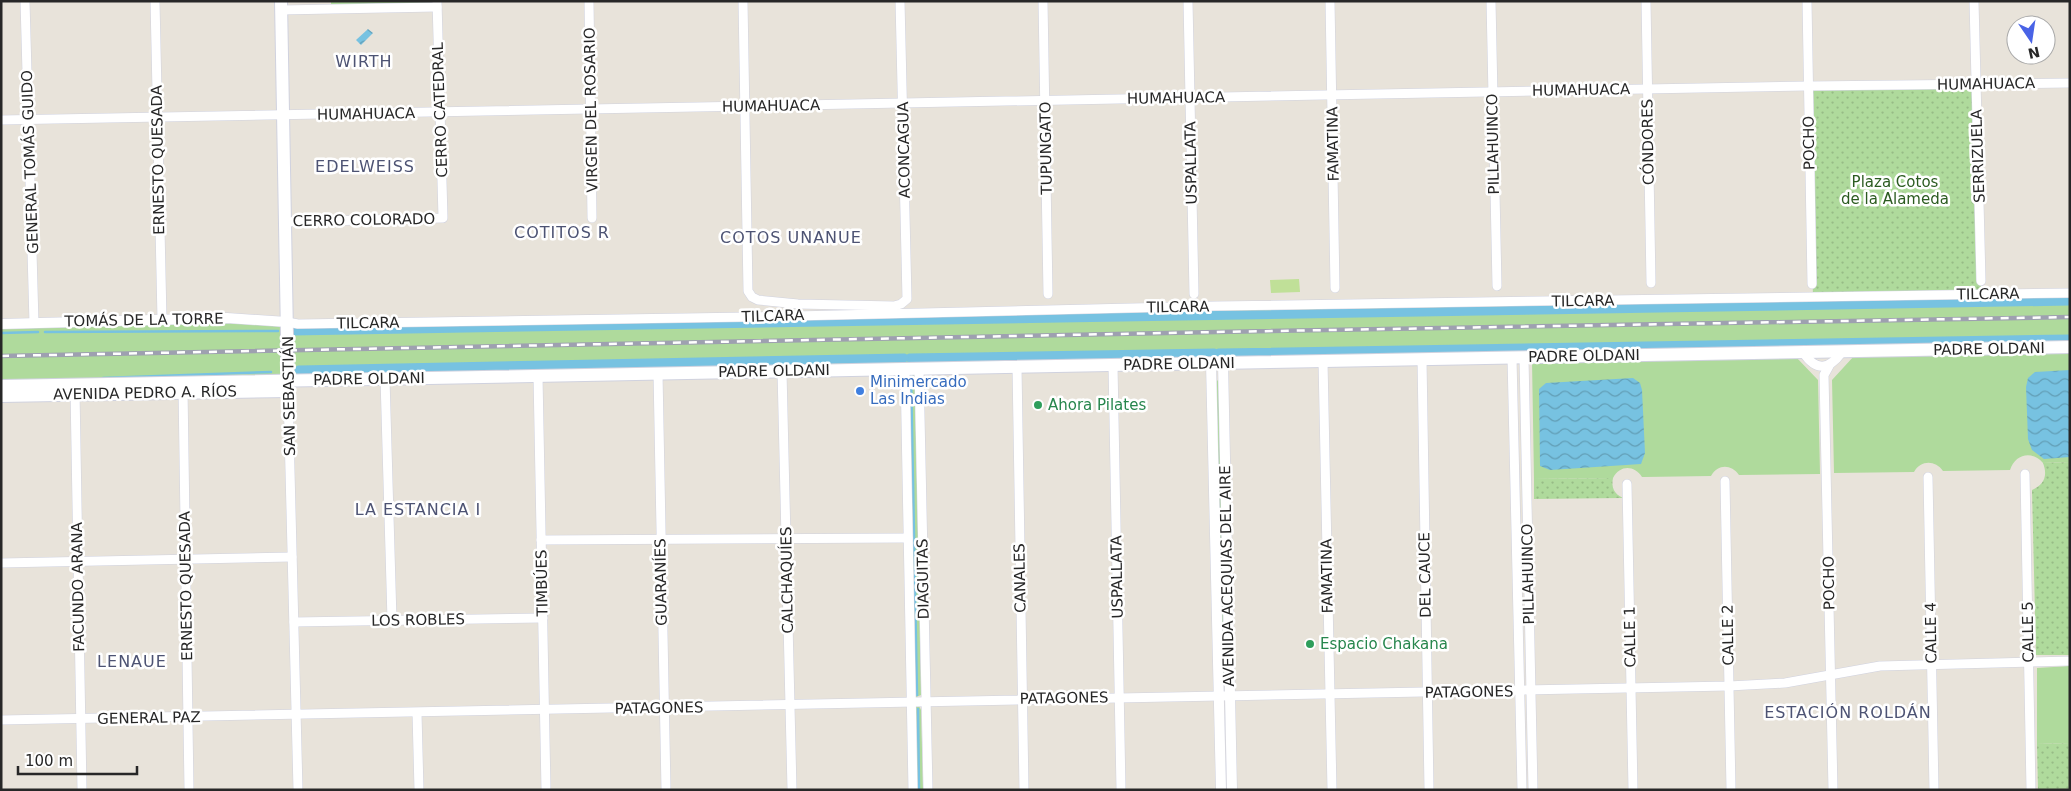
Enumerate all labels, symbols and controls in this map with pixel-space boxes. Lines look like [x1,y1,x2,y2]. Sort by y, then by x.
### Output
north arrow [2006,15,2056,65]
street label: VIRGEN DEL ROSARIO [581,27,601,193]
street label: CERRO CATEDRAL [429,41,451,178]
text: N [2026,44,2041,62]
district label: WIRTH [335,52,393,71]
street label: GENERAL TOMÁS GUIDO [17,70,42,254]
street label: HUMAHUACA [1937,74,2036,94]
street label: HUMAHUACA [1532,80,1631,100]
street label: ERNESTO QUESADA [148,84,168,235]
street label: HUMAHUACA [1127,88,1226,108]
street label: PILLAHUINCO [1483,93,1503,195]
street label: HUMAHUACA [722,96,821,116]
street label: CÓNDORES [1637,99,1658,185]
street label: ACONCAGUA [894,101,914,199]
street label: TUPUNGATO [1036,101,1056,196]
street label: HUMAHUACA [317,104,416,124]
street label: FAMATINA [1323,106,1343,181]
street label: SERRIZUELA [1967,108,1989,203]
street label: POCHO [1800,116,1818,170]
street label: USPALLATA [1181,120,1201,205]
district label: EDELWEISS [315,157,415,176]
park label: Plaza Cotos de la Alameda [1841,173,1949,208]
street label: CERRO COLORADO [292,210,436,230]
district label: COTITOS R [514,223,610,242]
district label: COTOS UNANUE [720,228,862,247]
street label: TILCARA [1955,284,2020,304]
street label: TILCARA [1550,291,1615,311]
street label: TILCARA [1145,297,1210,317]
street label: TILCARA [740,306,805,326]
street label: TOMÁS DE LA TORRE [63,309,224,330]
street label: TILCARA [335,313,400,333]
street label: SAN SEBASTIÁN [278,336,299,456]
street label: PADRE OLDANI [1933,339,2045,359]
street label: PADRE OLDANI [1528,346,1640,366]
street label: PADRE OLDANI [1123,354,1235,374]
street label: PADRE OLDANI [718,361,830,381]
street label: PADRE OLDANI [313,369,425,389]
place label: Minimercado Las Indias [870,373,967,408]
street label: AVENIDA PEDRO A. RÍOS [53,381,237,404]
marker: Minimercado Las Indias [854,385,866,397]
place label: Ahora Pilates [1048,396,1146,414]
marker: Ahora Pilates [1032,399,1044,411]
street label: AVENIDA ACEQUIAS DEL AIRE [1216,465,1238,687]
district label: LA ESTANCIA I [355,500,481,519]
street label: ERNESTO QUESADA [176,510,196,661]
street label: FACUNDO ARANA [68,521,88,652]
street label: PILLAHUINCO [1518,523,1538,625]
street label: CALCHAQUÍES [776,526,797,634]
street label: DEL CAUCE [1415,532,1435,618]
street label: USPALLATA [1107,534,1127,619]
street label: GUARANÍES [650,538,671,626]
street label: DIAGUITAS [913,538,933,620]
street label: FAMATINA [1317,538,1337,613]
street label: CANALES [1010,543,1030,613]
street label: TIMBÚES [531,549,552,618]
street label: POCHO [1820,556,1838,610]
street label: CALLE 5 [2018,601,2038,663]
street label: CALLE 4 [1921,602,1941,664]
street label: CALLE 2 [1718,604,1738,666]
street label: CALLE 1 [1620,606,1640,668]
street label: LOS ROBLES [371,610,465,630]
place label: Espacio Chakana [1320,635,1448,653]
marker: Espacio Chakana [1304,638,1316,650]
district label: LENAUE [97,652,167,671]
street label: PATAGONES [1424,682,1514,702]
street label: PATAGONES [1019,688,1109,708]
street label: PATAGONES [614,698,704,718]
district label: ESTACIÓN ROLDÁN [1764,703,1932,722]
street label: GENERAL PAZ [97,708,201,728]
scale bar [18,744,136,776]
text: 100 m [25,752,73,770]

